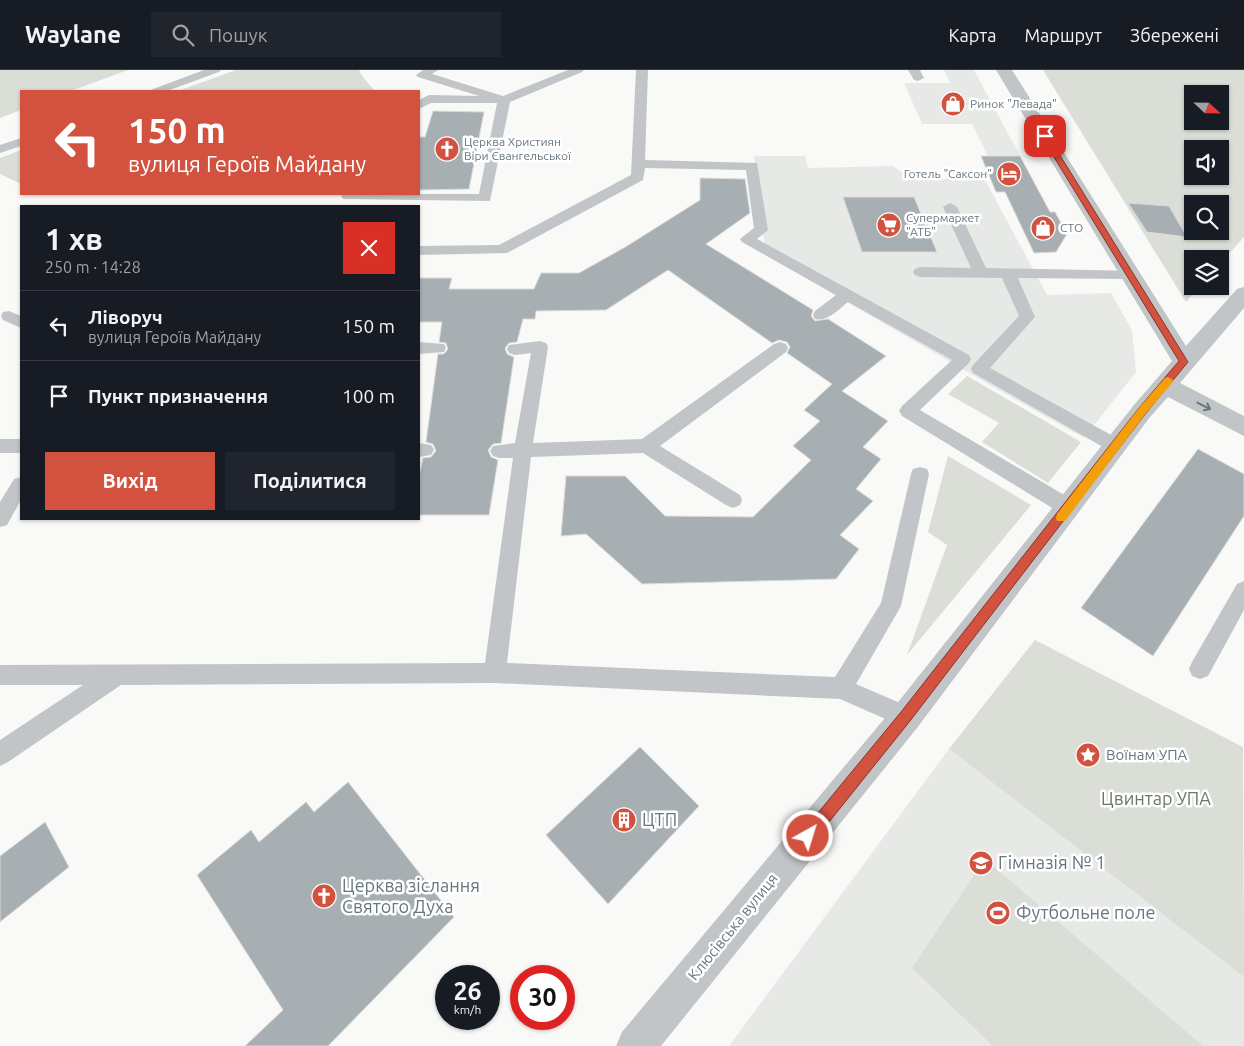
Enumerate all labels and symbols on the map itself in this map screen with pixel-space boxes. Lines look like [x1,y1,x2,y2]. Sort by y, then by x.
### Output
north arrow [1184,85,1229,130]
shop icon: Ринок "Левада" [940,91,966,117]
place label: Ринок "Левада" [970,97,1057,110]
pin [1024,115,1066,157]
place label: Церква Християн Віри Євангельської [464,135,572,162]
church icon: Церква Християн Віри Євангельської [434,136,460,162]
hotel icon: Готель "Саксон" [996,161,1022,187]
place label: Готель "Саксон" [904,167,992,180]
place label: Супермаркет "АТБ" [906,211,980,238]
supermarket icon: Супермаркет "АТБ" [876,212,902,238]
shop icon: СТО [1030,215,1056,241]
place label: СТО [1060,221,1083,234]
one-way arrow [1196,402,1211,411]
place icon: Воїнам УПА [1075,742,1101,768]
place label: Воїнам УПА [1106,746,1188,763]
park label: Цвинтар УПА [1101,788,1211,808]
building icon: ЦТП [611,807,637,833]
place label: ЦТП [642,809,677,829]
position arrow [781,809,833,861]
school or university icon: Гімназія № 1 [968,850,994,876]
place label: Гімназія № 1 [998,852,1106,872]
street label: Клюсівська вулиця [684,870,781,983]
place label: Церква зіслання Святого Духа [342,875,480,916]
church icon: Церква зіслання Святого Духа [311,883,337,909]
sports icon: Футбольне поле [985,900,1011,926]
place label: Футбольне поле [1016,902,1155,922]
speed limit sign: 30 [510,965,575,1030]

